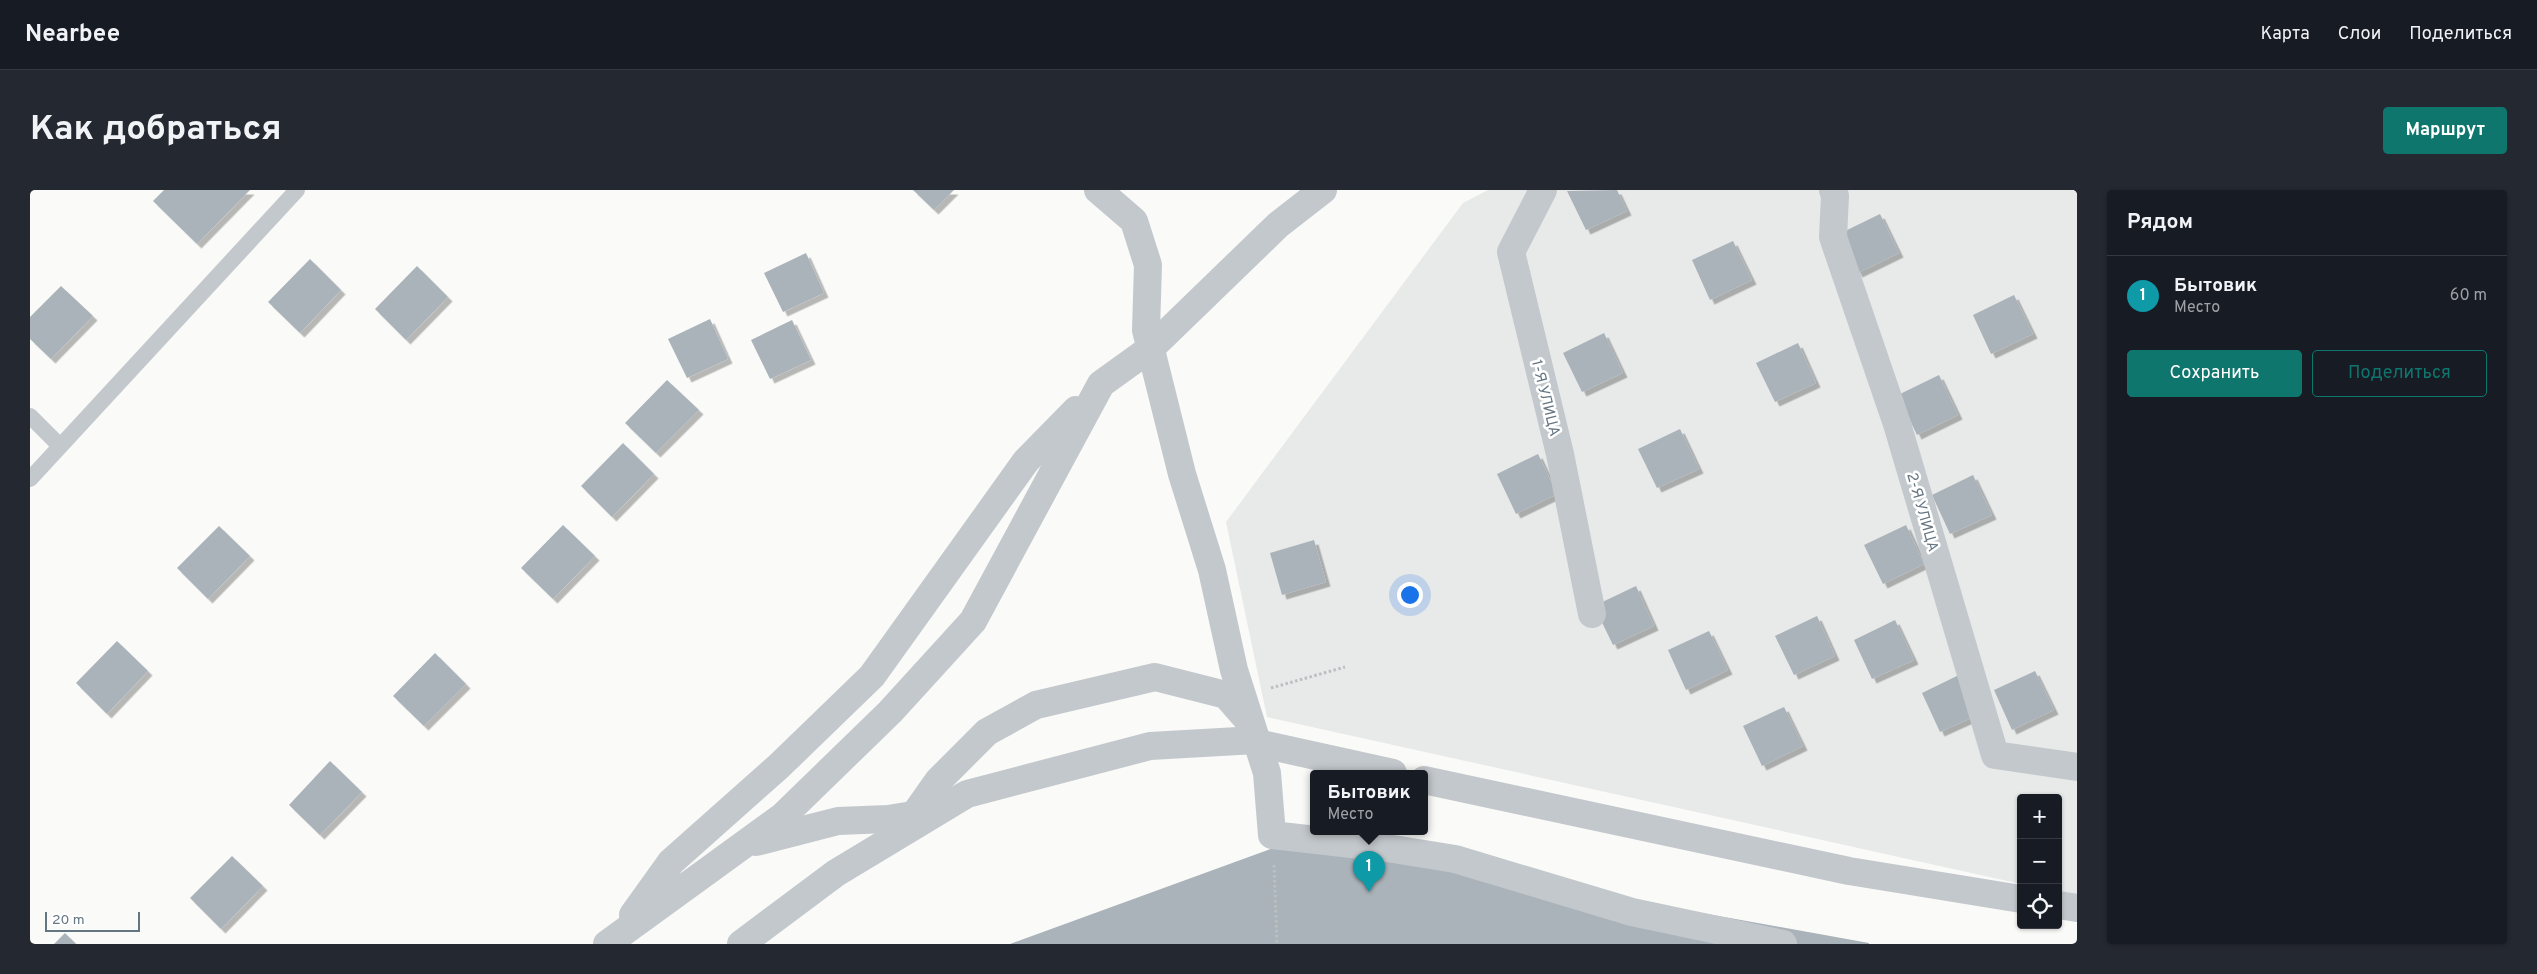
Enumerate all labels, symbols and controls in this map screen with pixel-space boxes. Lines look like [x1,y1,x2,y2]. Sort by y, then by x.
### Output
text: Nearbee [25,20,120,50]
text: Карта [2260,23,2310,46]
text: Слои [2338,23,2381,46]
text: Поделиться [2409,23,2512,46]
button: Маршрут [2383,107,2507,154]
text: Как добраться [30,108,282,152]
text: Рядом [2127,209,2193,236]
text: Бытовик [2174,274,2257,298]
text: 1 [2140,286,2146,306]
text: 60 m [2450,286,2487,306]
text: Место [2174,298,2220,318]
button: Сохранить [2127,350,2302,397]
button: Поделиться [2312,350,2487,397]
street label: 1-Я УЛИЦА [1526,358,1563,439]
street label: 2-Я УЛИЦА [1901,471,1942,554]
your location [1397,582,1423,608]
popup [1310,770,1428,835]
text: Бытовик [1327,781,1411,805]
map controls [2017,794,2062,929]
button: + [2017,794,2062,839]
text: Место [1327,805,1374,825]
button: − [2017,839,2062,884]
pin: 1 [1353,851,1385,892]
button: locate [2017,884,2062,929]
scale bar [45,909,140,932]
text: 20 m [52,912,85,929]

